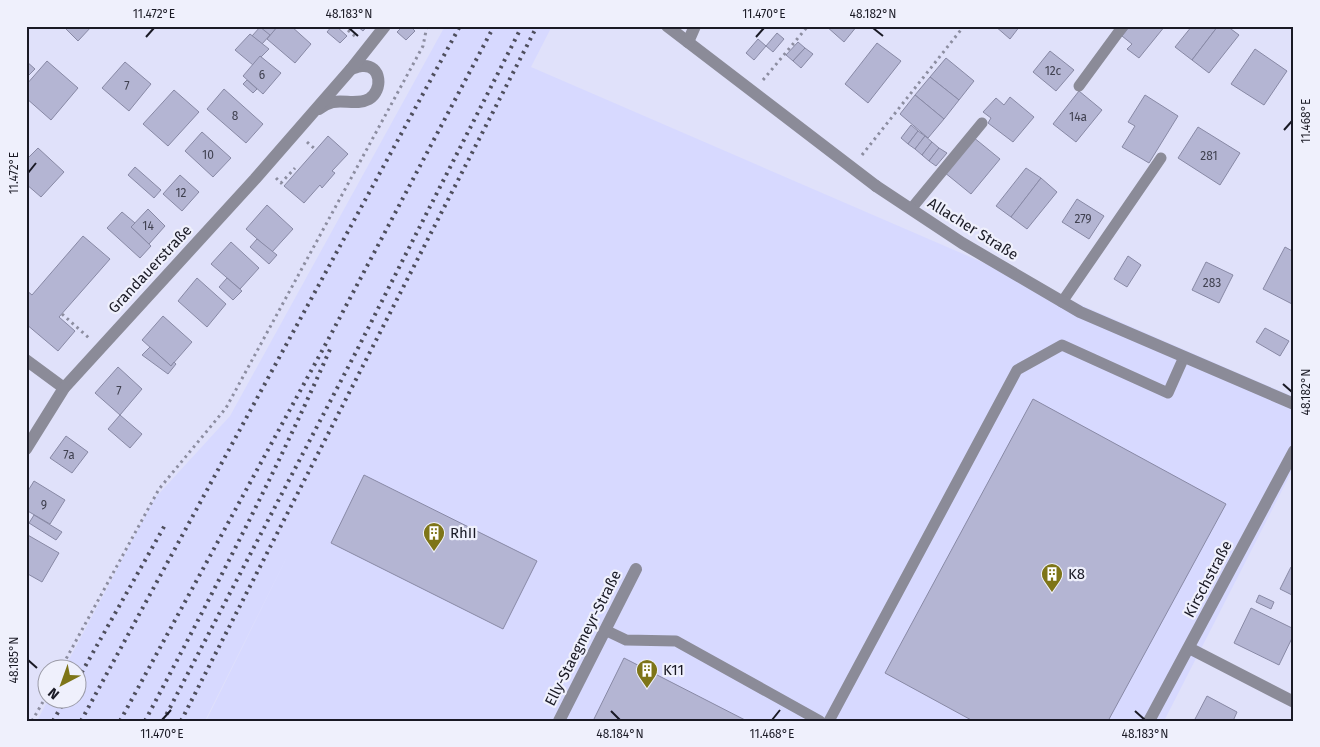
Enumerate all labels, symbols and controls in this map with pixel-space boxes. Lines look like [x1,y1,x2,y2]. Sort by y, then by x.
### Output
text: 11.472°E [133,7,175,21]
text: 48.183°N [326,7,372,21]
text: 11.470°E [742,7,786,21]
text: 48.182°N [850,7,896,21]
house number: 12c [1045,64,1062,78]
house number: 6 [259,68,265,82]
house number: 7 [124,79,130,93]
text: 11.468°E [1299,99,1313,143]
house number: 8 [232,109,239,123]
house number: 14a [1069,110,1087,124]
house number: 10 [202,148,214,162]
house number: 281 [1200,149,1218,163]
text: 11.472°E [7,152,21,194]
house number: 12 [175,186,187,200]
street label: Allacher Straße [924,194,1022,264]
house number: 279 [1074,212,1092,226]
house number: 14 [142,219,154,233]
street label: Grandauerstraße [104,221,196,317]
house number: 283 [1203,276,1221,290]
text: 48.182°N [1299,369,1313,415]
house number: 7 [116,384,122,398]
house number: 7a [63,448,75,462]
house number: 9 [41,498,47,512]
building icon: RhII [422,521,446,552]
place label: RhII [450,524,477,542]
street label: Kirschstraße [1180,537,1236,621]
building icon: K8 [1040,562,1064,593]
place label: K8 [1068,565,1085,583]
street label: Elly-Staegmeyr-Straße [541,567,625,709]
text: 48.185°N [7,637,21,683]
building icon: K11 [635,658,659,689]
north arrow [38,660,88,710]
place label: K11 [663,661,684,679]
text: N [45,684,63,703]
text: 11.470°E [140,727,184,741]
text: 48.184°N [596,727,644,741]
text: 11.468°E [750,727,794,741]
text: 48.183°N [1122,727,1168,741]

